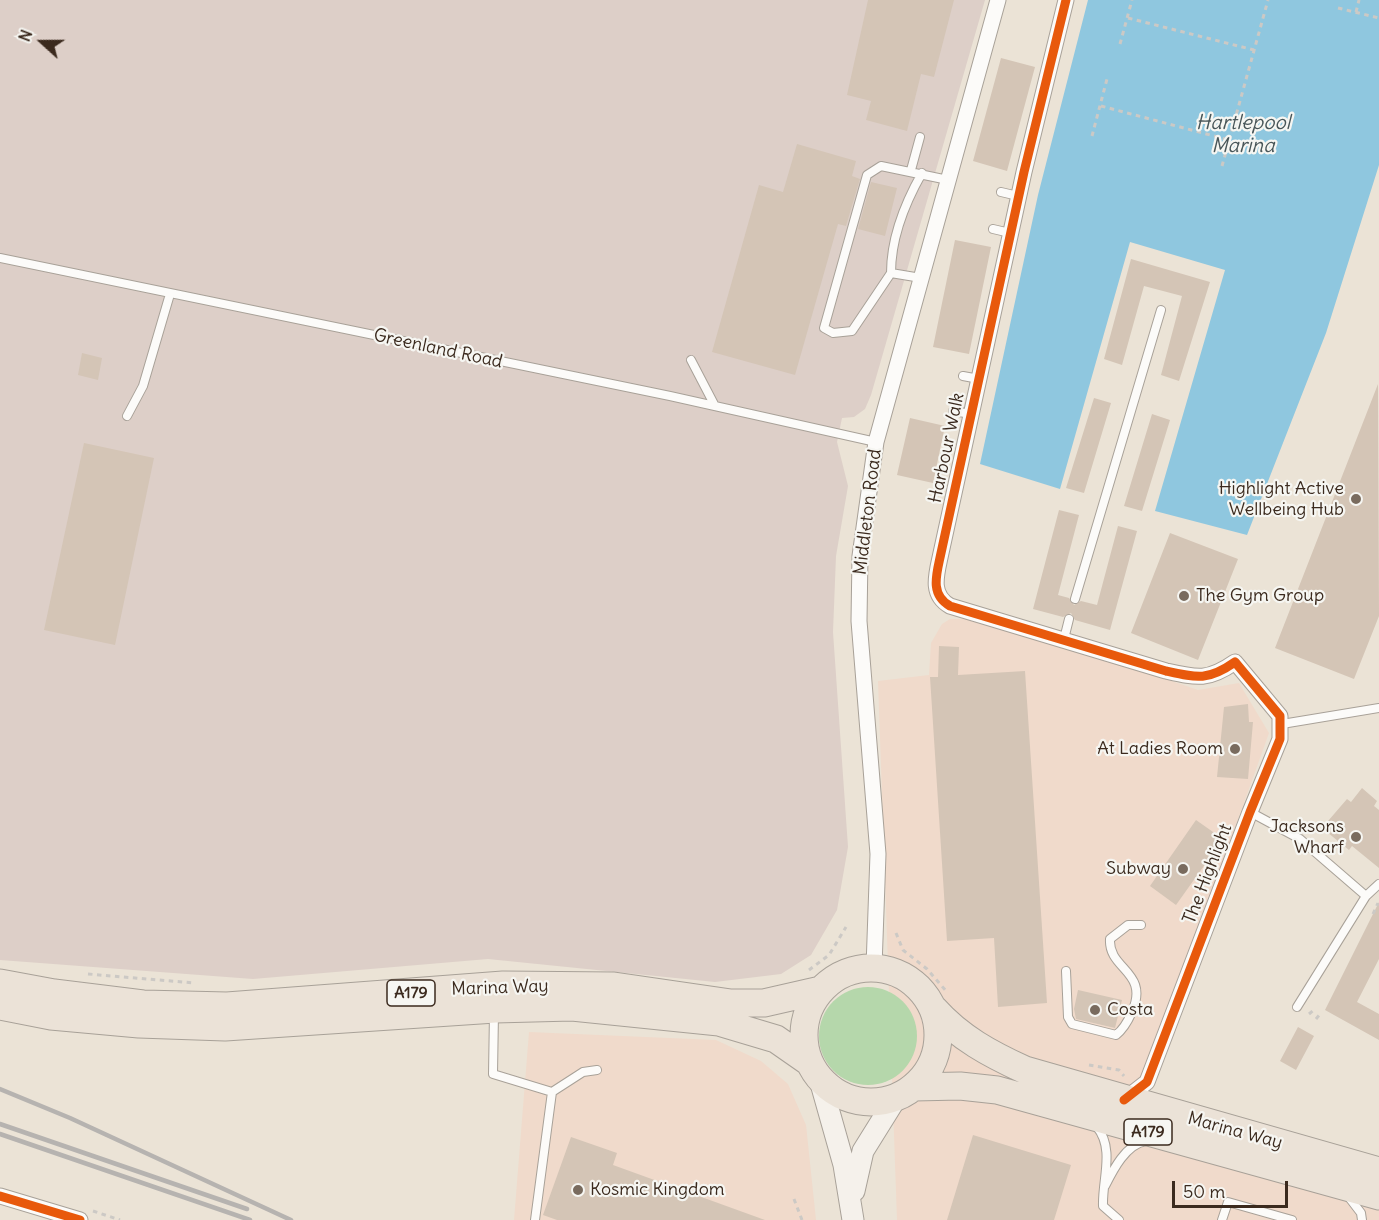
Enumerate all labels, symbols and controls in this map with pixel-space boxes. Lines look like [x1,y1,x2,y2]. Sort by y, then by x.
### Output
north arrow [12,12,72,72]
text: N [14,27,37,44]
water label: Hartlepool Marina [1196,111,1290,158]
street label: Greenland Road [371,325,505,373]
street label: Harbour Walk [925,391,969,505]
street label: Middleton Road [850,448,886,576]
place label: Highlight Active Wellbeing Hub [1219,478,1344,520]
marker: Highlight Active Wellbeing Hub [1349,492,1363,506]
place label: The Gym Group [1196,585,1324,607]
marker: The Gym Group [1177,589,1191,603]
place label: At Ladies Room [1097,738,1223,760]
marker: At Ladies Room [1228,742,1242,756]
place label: Jacksons Wharf [1269,816,1344,858]
street label: The Highlight [1179,821,1237,927]
marker: Jacksons Wharf [1349,830,1363,844]
place label: Subway [1106,858,1171,880]
marker: Subway [1176,862,1190,876]
street label: Marina Way [451,976,549,1000]
road number: A179 [387,980,435,1006]
place label: Costa [1107,999,1153,1021]
marker: Costa [1088,1003,1102,1017]
street label: Marina Way [1185,1108,1285,1154]
road number: A179 [1124,1119,1172,1145]
scale bar [1175,1169,1290,1207]
place label: Kosmic Kingdom [590,1179,725,1201]
text: 50 m [1183,1180,1225,1203]
marker: Kosmic Kingdom [571,1183,585,1197]

